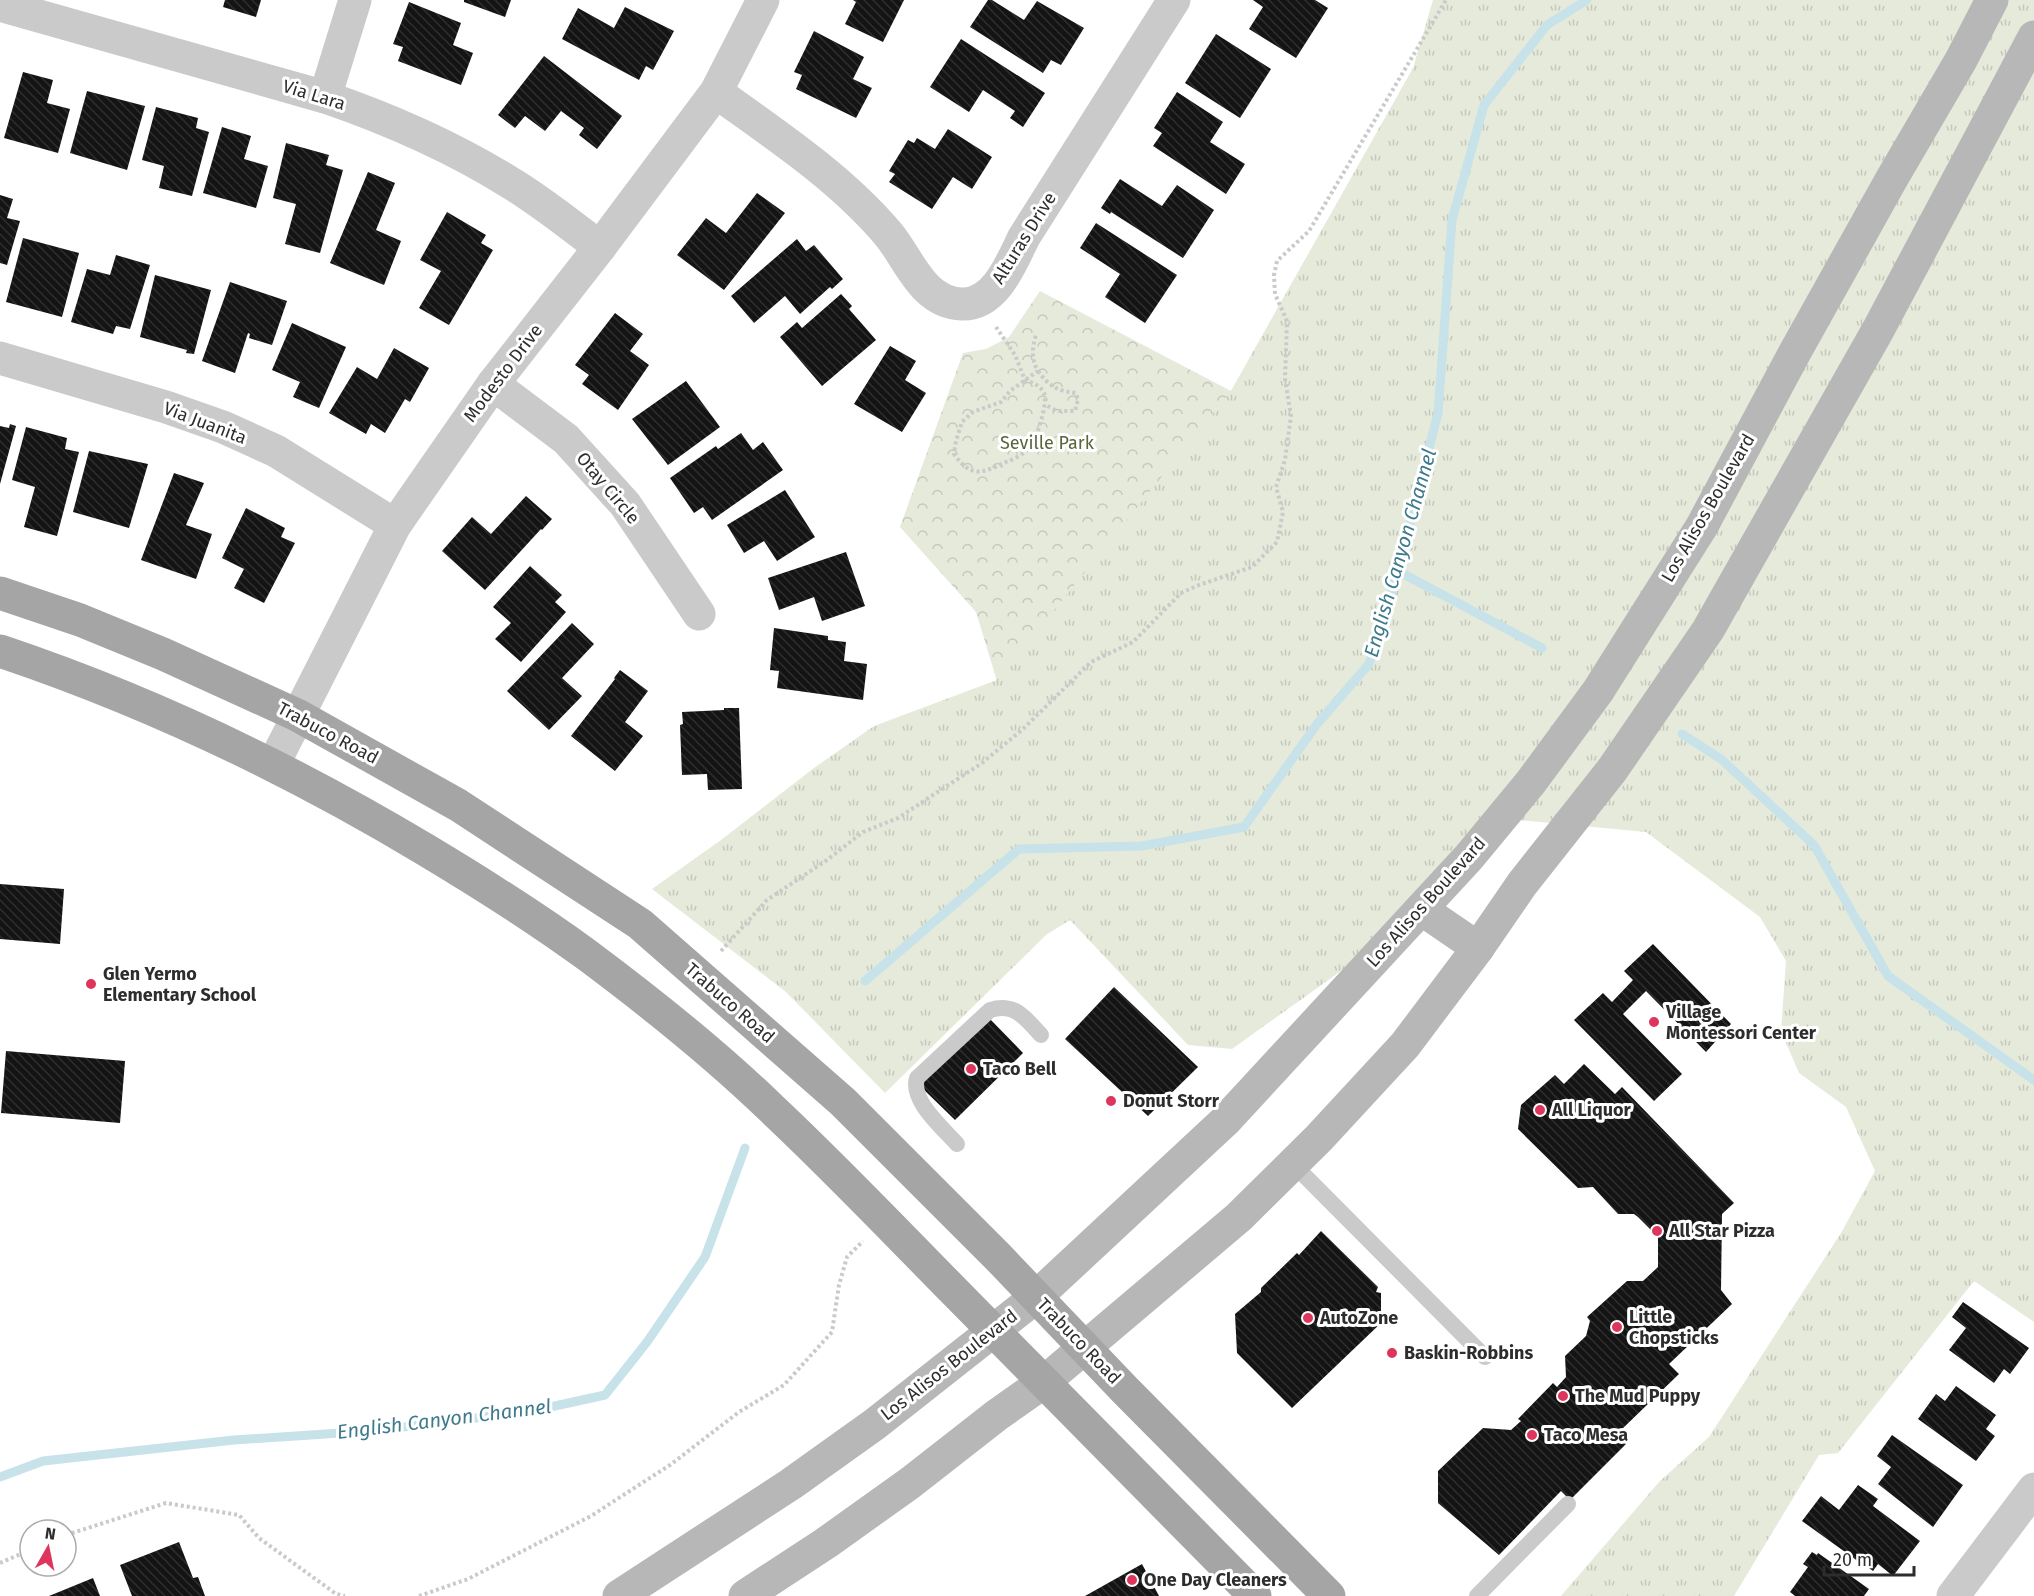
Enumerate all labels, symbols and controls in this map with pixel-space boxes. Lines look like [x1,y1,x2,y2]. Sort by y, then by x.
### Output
street label: Via Lara [280,75,348,115]
street label: Alturas Drive [987,188,1061,288]
street label: Modesto Drive [459,320,547,426]
street label: Via Juanita [160,397,250,449]
street label: Los Alisos Boulevard [1657,430,1759,586]
park label: Seville Park [1000,432,1095,454]
water label: English Canyon Channel [1359,446,1441,660]
street label: Otay Circle [572,448,644,528]
street label: Trabuco Road [274,697,382,769]
street label: Los Alisos Boulevard [1362,832,1490,972]
street label: Trabuco Road [681,958,779,1048]
place label: Glen Yermo Elementary School [103,963,257,1006]
marker: Glen Yermo Elementary School [84,977,98,991]
place label: Village Montessori Center [1665,1001,1817,1044]
marker: Village Montessori Center [1647,1015,1661,1029]
place label: Taco Bell [983,1058,1057,1080]
marker: Taco Bell [964,1062,978,1076]
place label: Donut Storr [1123,1090,1220,1112]
marker: Donut Storr [1104,1094,1118,1108]
place label: All Liquor [1551,1099,1631,1121]
marker: All Liquor [1533,1103,1547,1117]
place label: All Star Pizza [1668,1220,1775,1242]
marker: All Star Pizza [1650,1224,1664,1238]
street label: Trabuco Road [1033,1293,1125,1389]
street label: Los Alisos Boulevard [876,1305,1022,1425]
place label: Little Chopsticks [1629,1306,1719,1349]
place label: AutoZone [1319,1307,1398,1329]
marker: AutoZone [1301,1311,1315,1325]
marker: Little Chopsticks [1610,1320,1624,1334]
place label: Baskin-Robbins [1404,1342,1534,1364]
marker: Baskin-Robbins [1385,1346,1399,1360]
place label: The Mud Puppy [1575,1385,1701,1407]
marker: The Mud Puppy [1556,1389,1570,1403]
water label: English Canyon Channel [336,1394,552,1444]
place label: Taco Mesa [1544,1424,1628,1446]
marker: Taco Mesa [1525,1428,1539,1442]
north arrow [18,1518,78,1578]
text: N [44,1523,57,1544]
scale bar [1824,1539,1914,1577]
text: 20 m [1833,1549,1872,1571]
place label: One Day Cleaners [1144,1569,1287,1591]
marker: One Day Cleaners [1125,1573,1139,1587]

